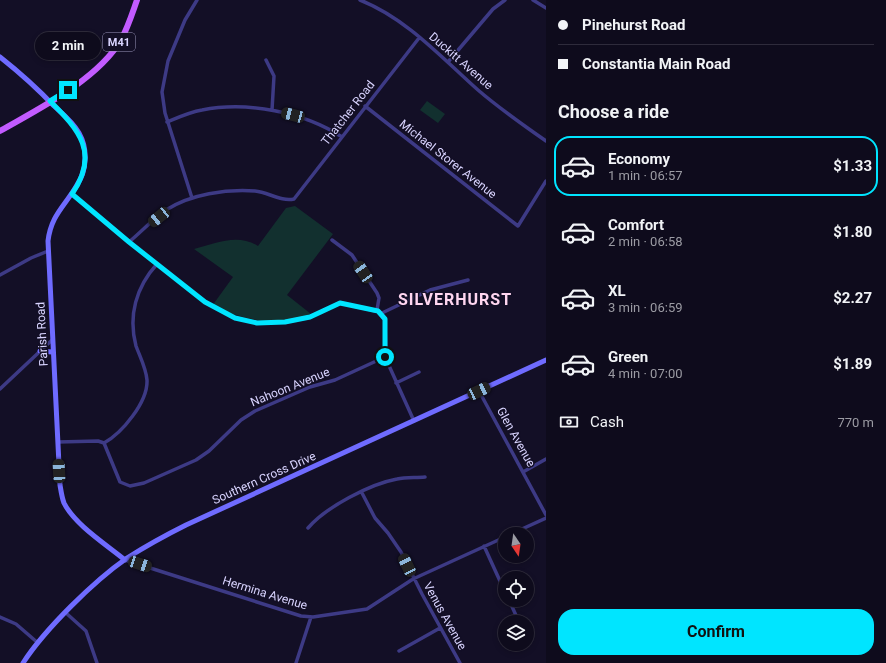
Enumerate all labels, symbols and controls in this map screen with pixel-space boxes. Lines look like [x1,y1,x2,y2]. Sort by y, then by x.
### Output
text: Pinehurst Road [582,16,686,34]
street label: Duckitt Avenue [426,30,496,92]
callout: 2 min [35,32,101,60]
road number: M41 [103,33,135,51]
text: 2 min [52,38,84,53]
text: Constantia Main Road [582,55,731,73]
street label: Thatcher Road [318,78,378,148]
route end [59,81,77,99]
text: Choose a ride [558,101,669,122]
car [280,106,306,124]
street label: Michael Storer Avenue [397,117,499,201]
icon: car [560,148,596,184]
text: Economy [608,150,670,168]
text: $1.33 [833,157,872,175]
text: 1 min · 06:57 [608,168,683,183]
car [146,205,172,229]
icon: car [560,214,596,250]
text: Comfort [608,216,664,234]
text: $1.80 [833,223,872,241]
text: 2 min · 06:58 [608,234,683,249]
car [351,259,375,285]
icon: car [560,280,596,316]
text: XL [608,282,626,300]
text: $2.27 [833,289,872,307]
district label: SILVERHURST [398,290,512,309]
text: 3 min · 06:59 [608,300,683,315]
street label: Parish Road [33,302,51,366]
icon: car [560,346,596,382]
route start [376,348,394,366]
text: Green [608,348,648,366]
text: $1.89 [833,355,872,373]
street label: Nahoon Avenue [248,365,332,409]
text: 4 min · 07:00 [608,366,683,381]
car [466,380,492,402]
street label: Glen Avenue [494,405,538,469]
icon: cash [558,411,580,433]
text: Cash [590,413,624,431]
text: 770 m [837,415,874,430]
street label: Southern Cross Drive [210,449,318,507]
car [52,459,66,483]
north arrow [498,527,534,563]
map controls [498,527,534,651]
car [396,552,418,578]
car [127,555,153,573]
button: locate [498,571,534,607]
street label: Hermina Avenue [221,573,309,613]
street label: Venus Avenue [421,580,469,652]
button: Confirm [558,609,874,655]
button: layers [498,615,534,651]

